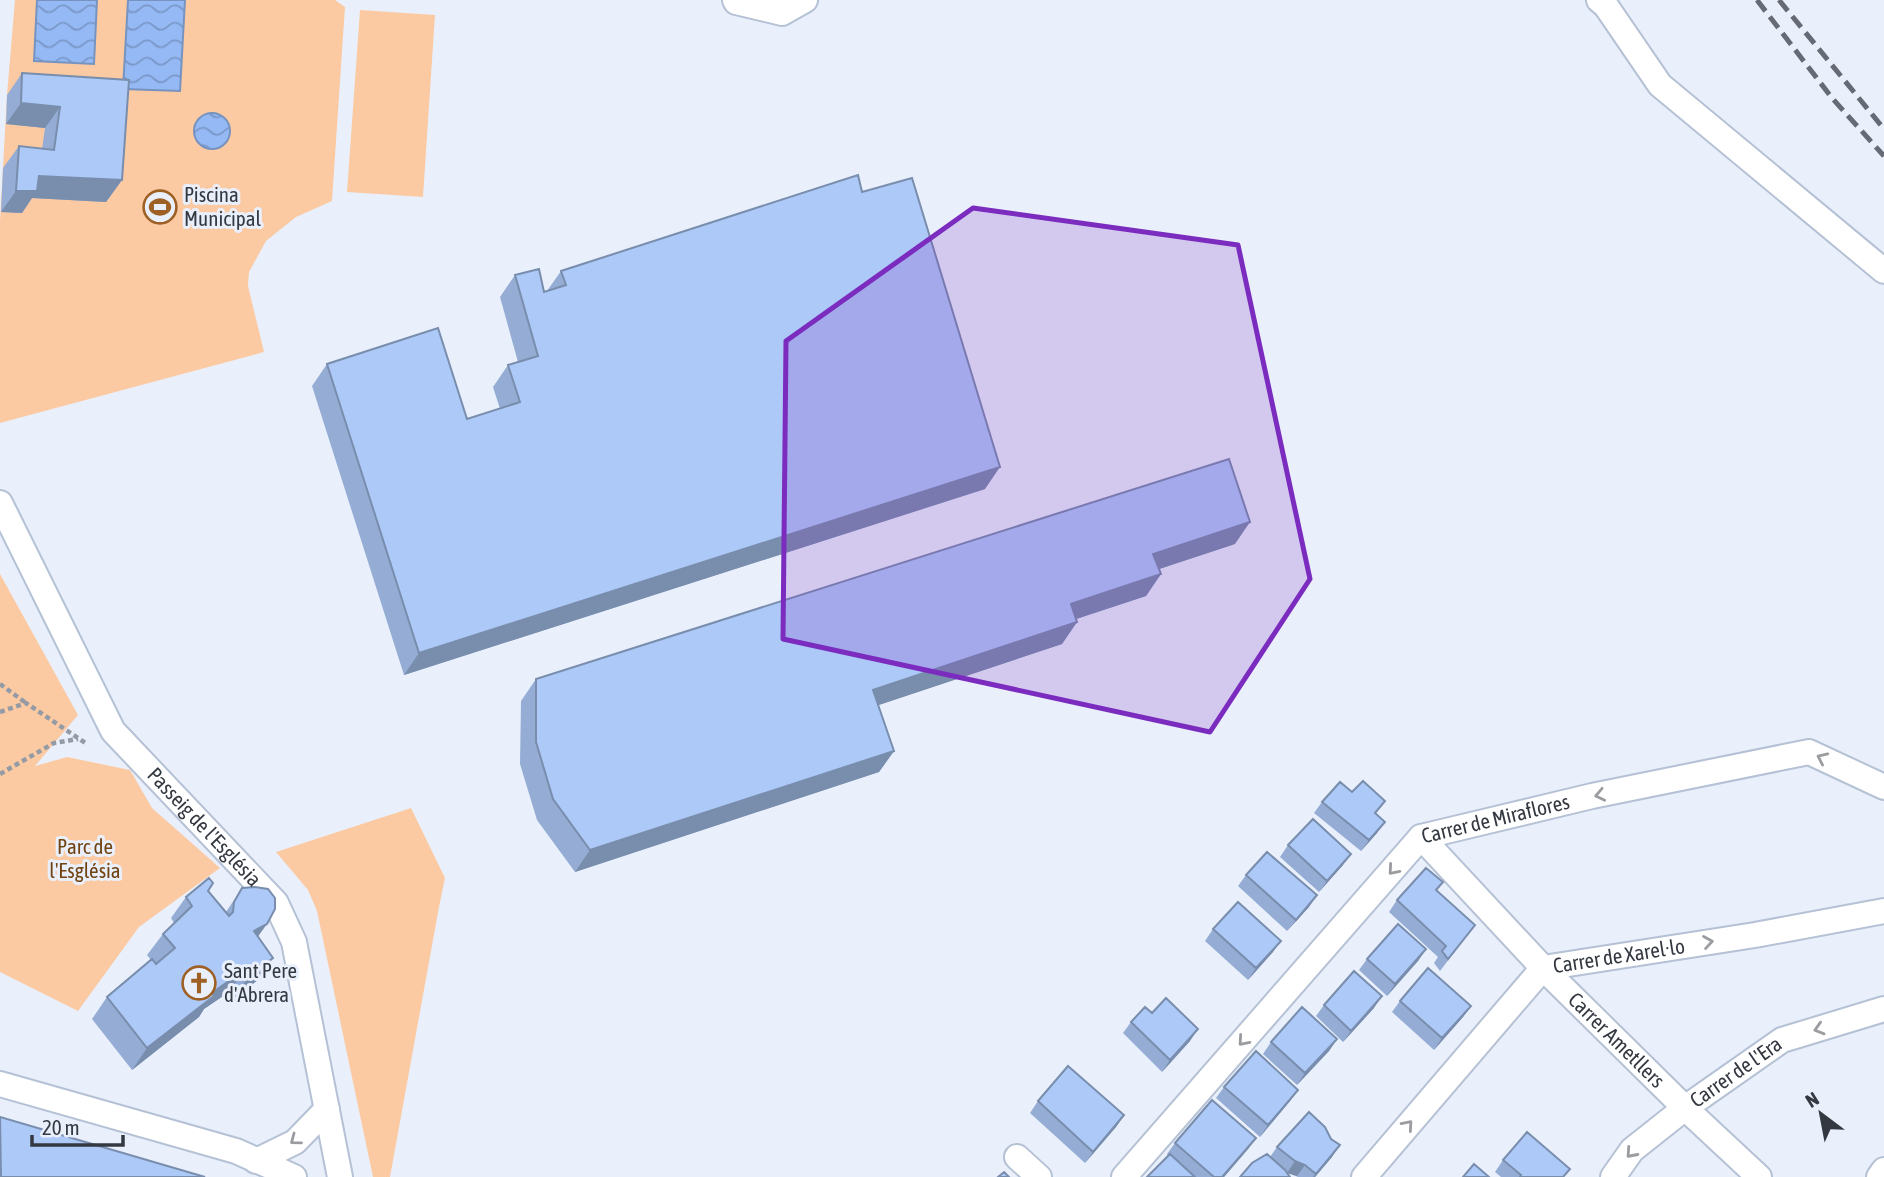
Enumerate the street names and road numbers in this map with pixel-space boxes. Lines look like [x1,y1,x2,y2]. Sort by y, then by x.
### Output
street label: Passeig de l'Església [143,762,267,891]
street label: Carrer de Miraflores [1419,789,1572,847]
street label: Carrer de Xarel·lo [1551,933,1686,977]
street label: Carrer Ametllers [1564,987,1670,1092]
street label: Carrer de l'Era [1685,1031,1786,1112]

